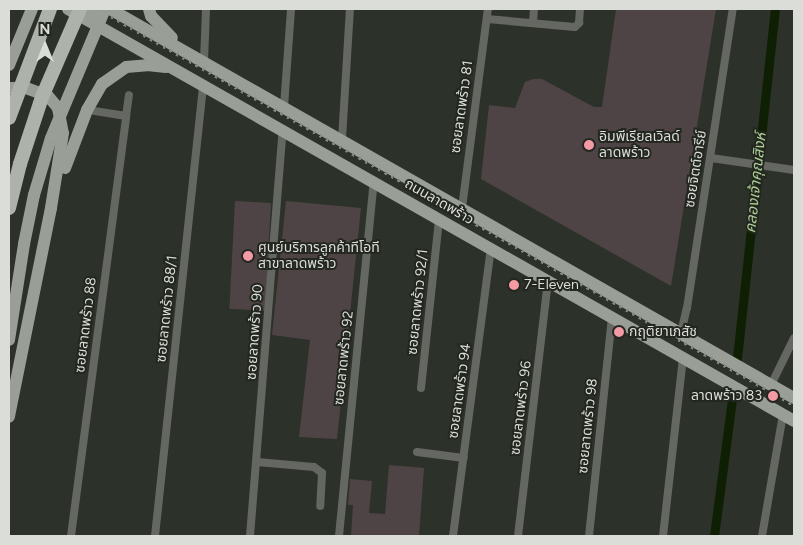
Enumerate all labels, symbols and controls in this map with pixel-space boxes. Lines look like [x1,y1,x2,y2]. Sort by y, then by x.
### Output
north arrow [20,20,70,70]
text: N [40,21,50,38]
street label: ซอยลาดพร้าว 81 [447,60,477,154]
place label: อิมพีเรียลเวิลด์ ลาดพร้าว [599,129,680,162]
street label: ซอยจิตต์อารีย์ [682,129,710,209]
water label: คลองเจ้าคุณสิงห์ [742,132,770,234]
marker: อิมพีเรียลเวิลด์ ลาดพร้าว [583,139,595,151]
street label: ถนนลาดพร้าว [401,175,477,229]
place label: ศูนย์บริการลูกค้าทีโอที สาขาลาดพร้าว [258,240,380,272]
street label: ซอยลาดพร้าว 92/1 [404,248,432,356]
marker: ศูนย์บริการลูกค้าทีโอที สาขาลาดพร้าว [242,250,254,262]
street label: ซอยลาดพร้าว 88/1 [153,255,181,363]
street label: ซอยลาดพร้าว 88 [72,276,100,374]
place label: 7-Eleven [524,277,579,293]
marker: 7-Eleven [508,279,520,291]
street label: ซอยลาดพร้าว 90 [243,284,267,380]
street label: ซอยลาดพร้าว 92 [331,310,357,406]
place label: กฤติยาเภสัช [629,324,697,340]
marker: กฤติยาเภสัช [613,326,625,338]
street label: ซอยลาดพร้าว 94 [445,342,475,440]
street label: ซอยลาดพร้าว 96 [507,360,535,456]
street label: ซอยลาดพร้าว 98 [575,378,601,474]
place label: ลาดพร้าว 83 [691,388,762,404]
marker: ลาดพร้าว 83 [766,389,780,403]

